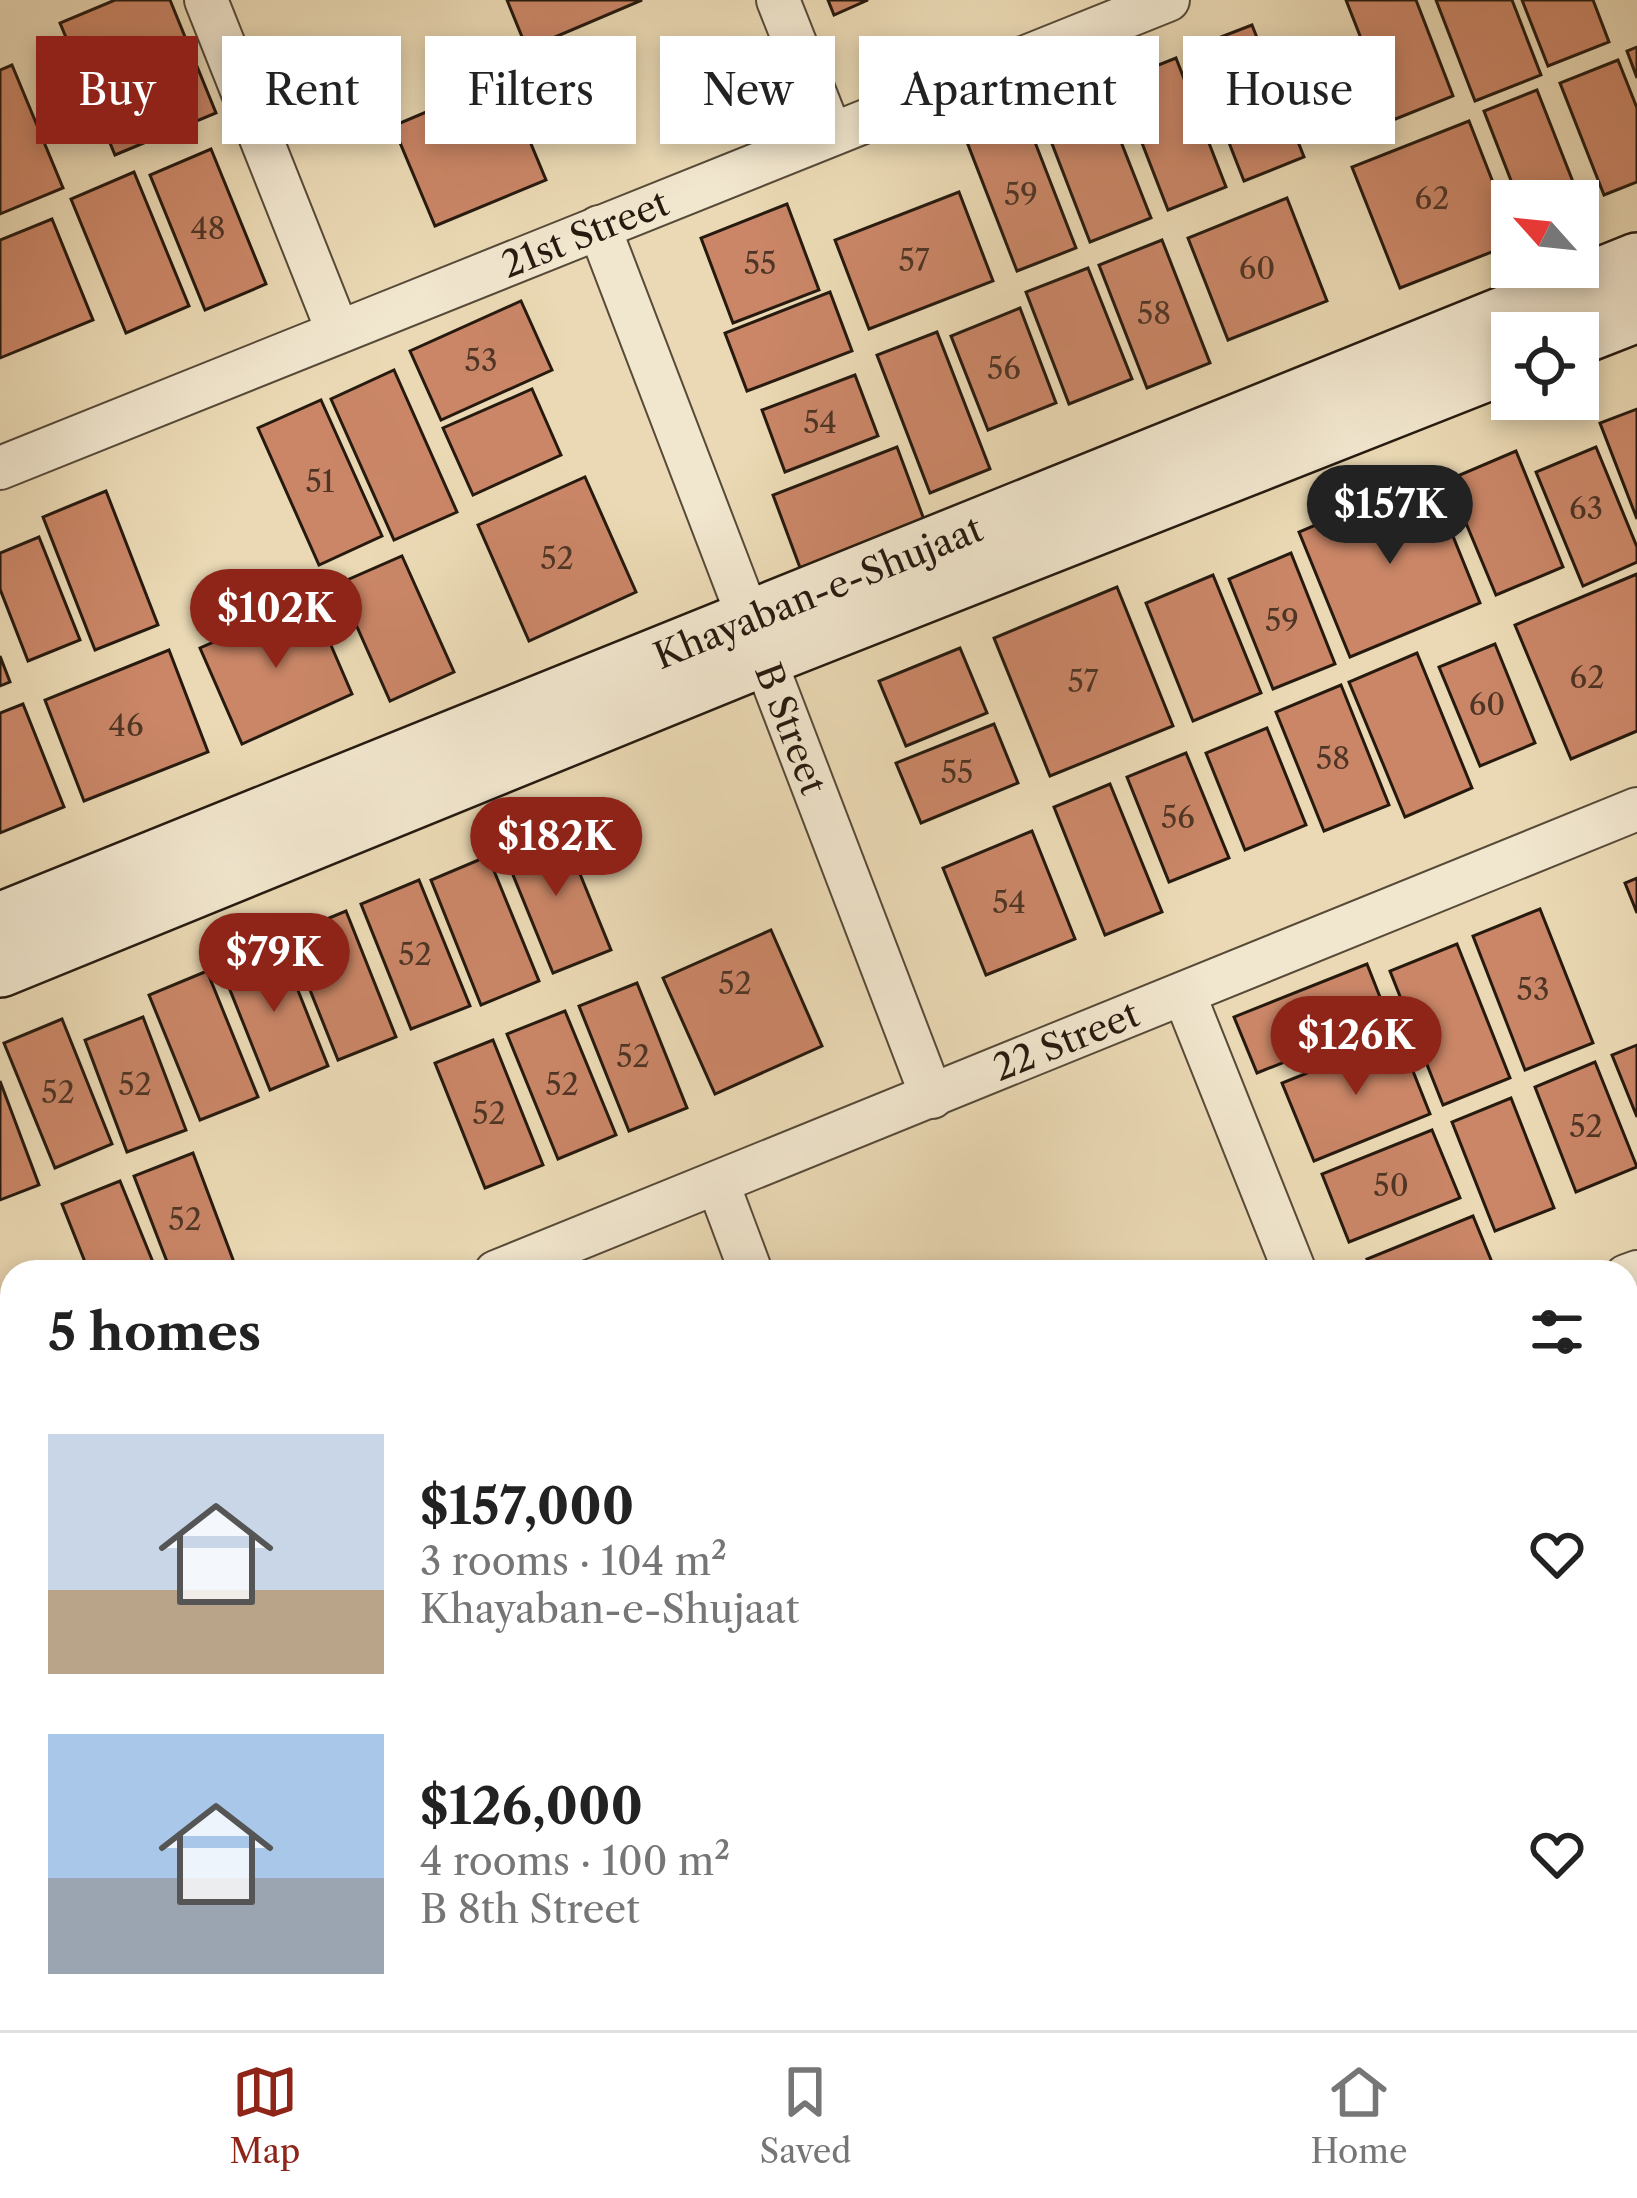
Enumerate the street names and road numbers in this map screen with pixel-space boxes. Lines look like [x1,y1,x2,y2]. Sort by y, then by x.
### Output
street label: 21st Street [495,180,675,287]
street label: Khayaban-e-Shujaat [647,506,989,678]
street label: B Street [746,657,836,801]
street label: 22 Street [987,991,1145,1090]

